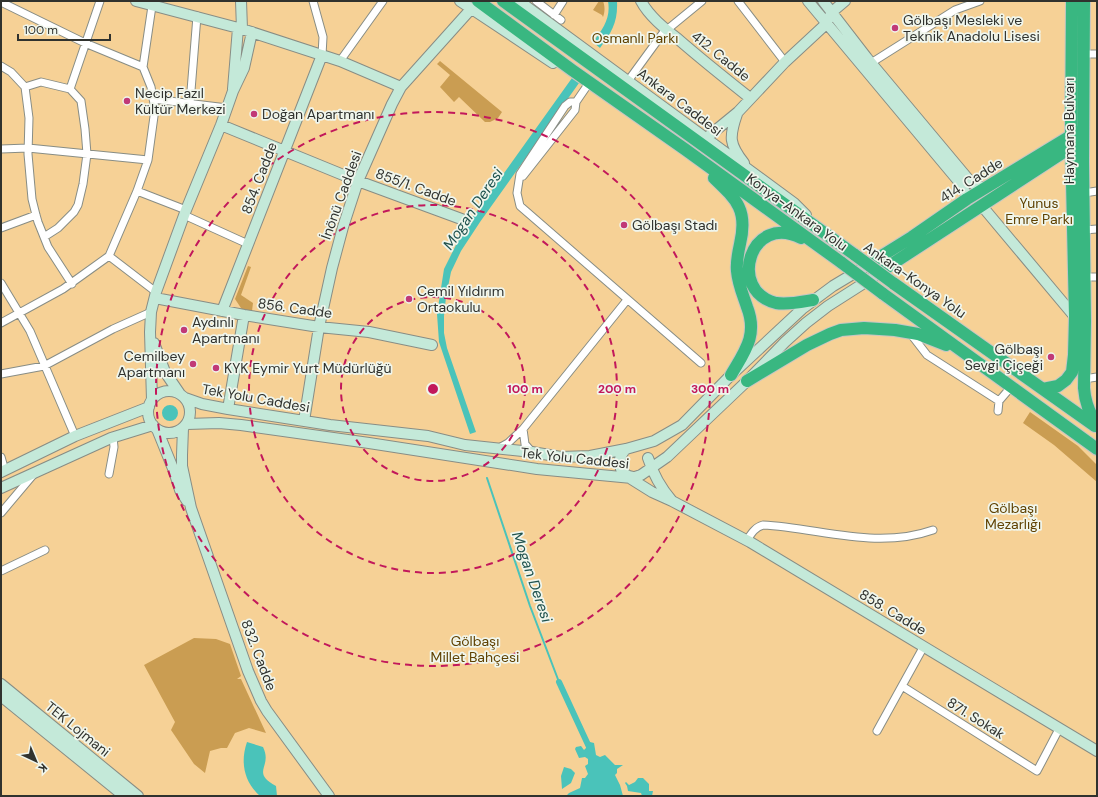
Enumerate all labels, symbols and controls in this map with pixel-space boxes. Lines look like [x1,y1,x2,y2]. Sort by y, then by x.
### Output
place label: Gölbaşı Mesleki ve Teknik Anadolu Lisesi [903,11,1040,45]
scale bar [18,16,110,42]
text: 100 m [24,22,58,38]
marker: Gölbaşı Mesleki ve Teknik Anadolu Lisesi [890,23,900,33]
street label: 412. Cadde [688,27,754,85]
park label: Osmanlı Parkı [592,29,678,47]
street label: Ankara Caddesi [634,64,726,140]
street label: Haymana Bulvarı [1060,78,1078,184]
place label: Necip Fazıl Kültür Merkezi [135,84,226,118]
marker: Necip Fazıl Kültür Merkezi [122,96,132,106]
place label: Doğan Apartmanı [262,105,374,123]
marker: Doğan Apartmanı [249,109,259,119]
street label: 854. Cadde [237,140,281,216]
street label: İnönü Caddesi [317,148,365,242]
street label: 414. Cadde [936,154,1006,206]
street label: 855/1. Cadde [373,164,459,210]
water label: Mogan Deresi [438,164,508,254]
street label: Konya-Ankara Yolu [743,169,851,255]
park label: Yunus Emre Parkı [1005,194,1073,228]
place label: Gölbaşı Stadı [632,216,717,234]
marker: Gölbaşı Stadı [619,220,629,230]
street label: Ankara-Konya Yolu [860,238,970,322]
place label: Cemil Yıldırım Ortaokulu [417,282,504,316]
street label: 856. Cadde [257,294,333,322]
marker: Cemil Yıldırım Ortaokulu [404,294,414,304]
place label: Aydınlı Apartmanı [192,313,260,347]
marker: Aydınlı Apartmanı [179,325,189,335]
place label: Gölbaşı Sevgi Çiçeği [965,340,1043,374]
place label: Cemilbey Apartmanı [117,347,185,381]
marker: Gölbaşı Sevgi Çiçeği [1046,352,1056,362]
marker: Cemilbey Apartmanı [188,359,198,369]
place label: KYK Eymir Yurt Müdürlüğü [224,359,392,377]
marker: KYK Eymir Yurt Müdürlüğü [211,363,221,373]
street label: Tek Yolu Caddesi [201,380,311,416]
text: 100 m [507,381,543,397]
text: 200 m [598,381,636,397]
text: 300 m [691,381,729,397]
centre of rings [426,382,440,396]
street label: Tek Yolu Caddesi [520,443,630,473]
park label: Gölbaşı Mezarlığı [985,499,1041,533]
water label: Mogan Deresi [507,529,557,625]
street label: 858. Cadde [856,585,930,639]
street label: 832. Cadde [237,617,281,693]
park label: Gölbaşı Millet Bahçesi [431,632,519,666]
street label: 871. Sokak [944,693,1008,743]
street label: TEK Lojmani [42,697,114,761]
north arrow [16,741,56,781]
text: K [35,761,50,776]

